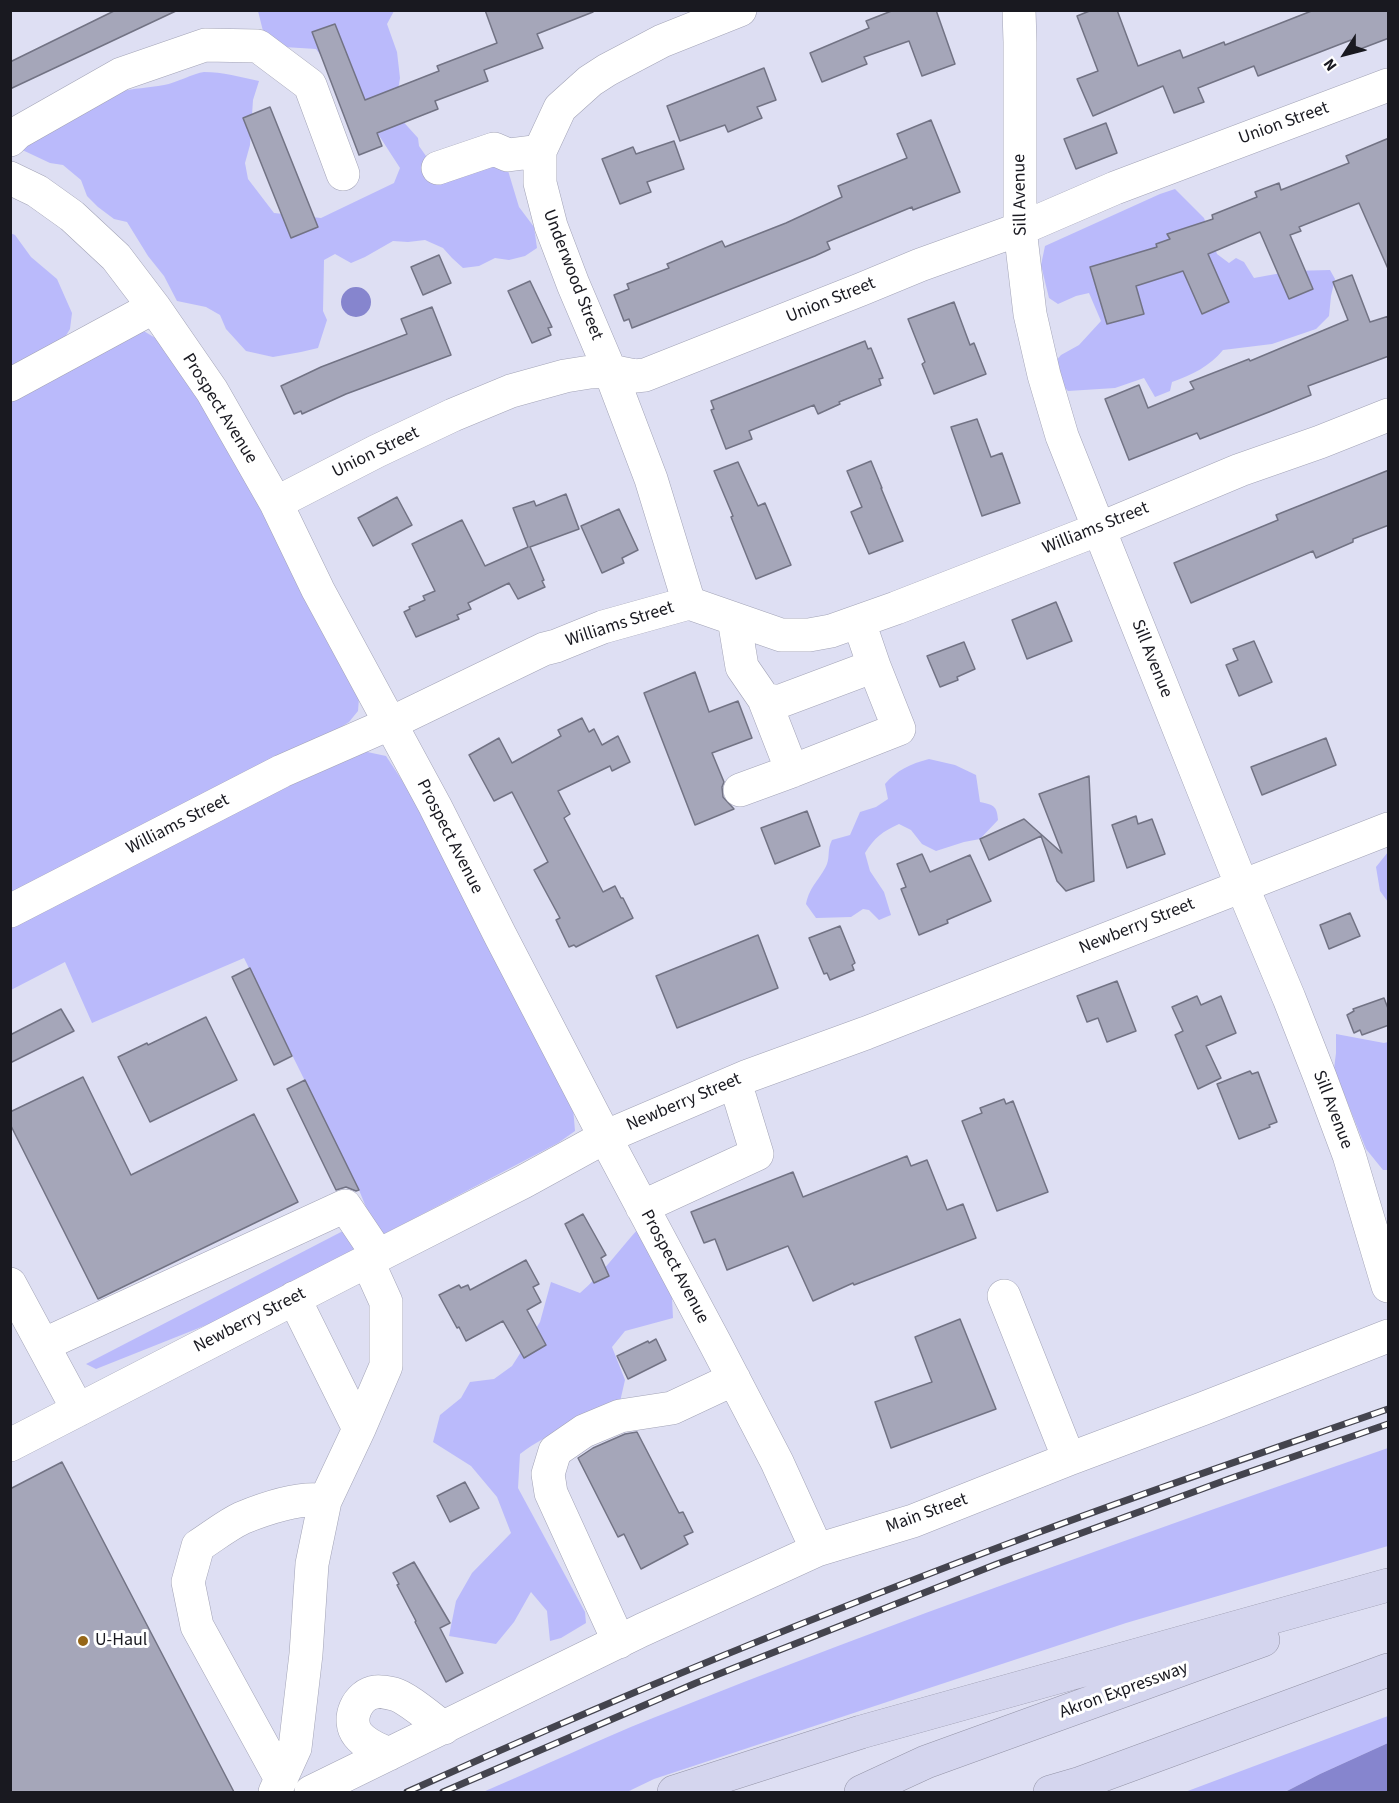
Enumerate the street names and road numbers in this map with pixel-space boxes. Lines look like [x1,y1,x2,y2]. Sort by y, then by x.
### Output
street label: Union Street [1236,98,1332,150]
street label: Sill Avenue [1009,154,1033,236]
street label: Underwood Street [537,207,607,343]
street label: Union Street [783,273,879,329]
street label: Prospect Avenue [177,350,261,468]
street label: Union Street [329,423,423,483]
street label: Williams Street [1040,498,1152,560]
street label: Williams Street [563,597,677,653]
street label: Sill Avenue [1126,617,1176,701]
street label: Prospect Avenue [411,776,487,898]
street label: Williams Street [123,790,233,860]
street label: Newberry Street [1076,894,1198,960]
street label: Sill Avenue [1307,1068,1357,1152]
street label: Newberry Street [623,1069,745,1137]
street label: Prospect Avenue [635,1206,713,1328]
street label: Newberry Street [191,1284,309,1358]
street label: Main Street [883,1489,971,1539]
street label: Akron Expressway [1057,1658,1191,1724]

